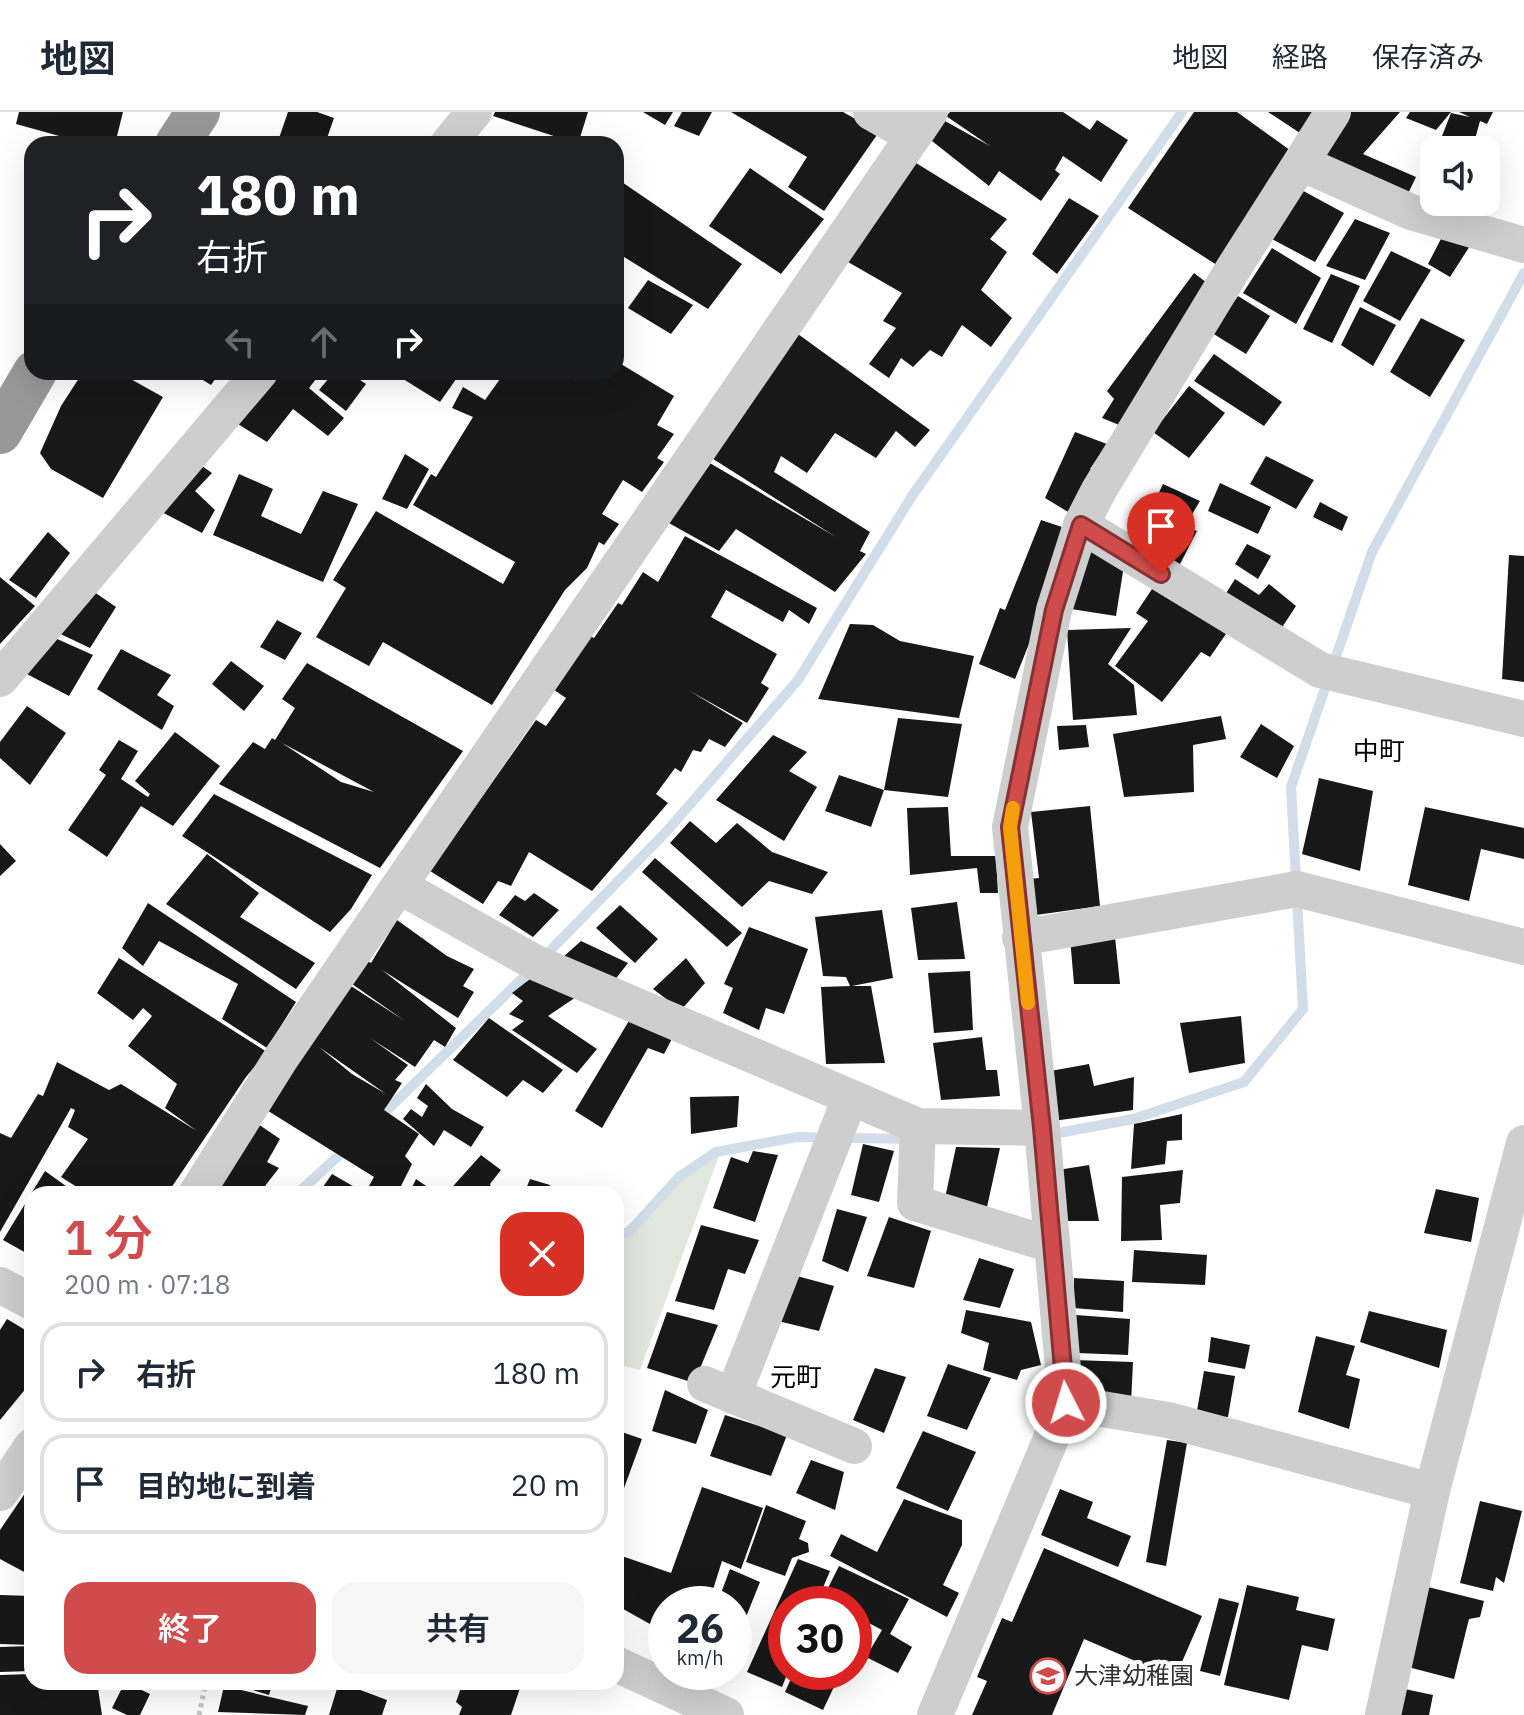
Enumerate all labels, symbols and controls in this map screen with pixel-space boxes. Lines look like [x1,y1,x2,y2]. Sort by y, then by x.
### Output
text: 地図 [40,33,116,82]
text: 地図 [1172,38,1228,75]
text: 経路 [1272,38,1328,75]
text: 保存済み [1372,38,1484,75]
map controls [1420,136,1500,216]
button: sound [1420,136,1500,216]
text: 180 m [196,158,360,230]
icon: right [64,168,168,272]
text: 右折 [196,233,268,280]
icon: left [218,320,262,364]
icon: ahead [302,320,346,364]
icon: right [386,320,430,364]
pin [1127,492,1195,574]
icon: arrive [1139,504,1183,548]
district label: 中町 [1353,733,1405,767]
text: 1 分 [64,1206,152,1268]
button: close [500,1212,584,1296]
text: 200 m · 07:18 [64,1267,230,1301]
icon: right [68,1350,112,1394]
text: 180 m [493,1353,580,1392]
text: 右折 [136,1354,196,1393]
district label: 元町 [770,1359,822,1393]
position arrow [1024,1361,1108,1445]
icon: arrive [68,1462,112,1506]
text: 20 m [511,1465,580,1504]
text: 目的地に到着 [136,1466,316,1505]
button: 終了 [64,1582,316,1674]
button: 共有 [332,1582,584,1674]
speed limit sign: 30 [768,1586,872,1690]
text: 26 [676,1602,724,1654]
text: km/h [676,1644,724,1671]
school or university icon: 大津幼稚園 [1029,1657,1067,1695]
place label: 大津幼稚園 [1074,1659,1194,1691]

